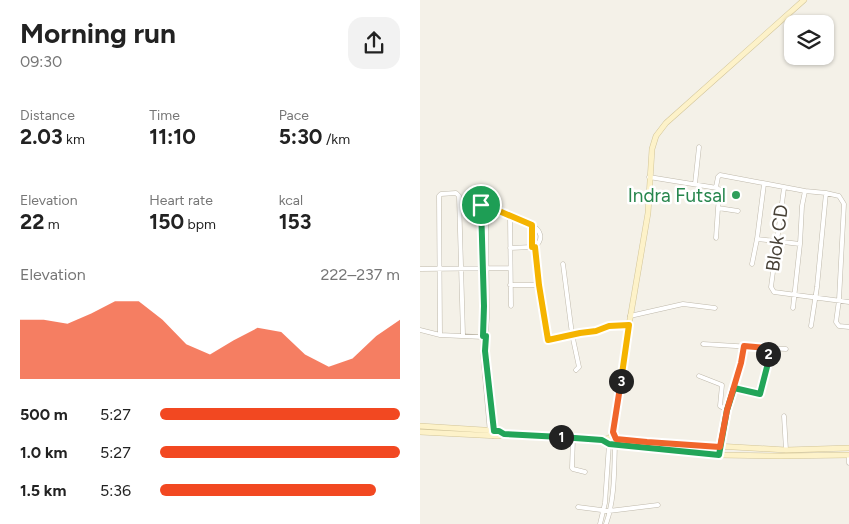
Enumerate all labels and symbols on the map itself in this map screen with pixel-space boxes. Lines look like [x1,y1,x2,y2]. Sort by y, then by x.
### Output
pin [460,184,502,226]
place label: Indra Futsal [628,184,726,207]
marker: Indra Futsal [730,189,742,201]
street label: Blok CD [761,203,793,273]
pin: 2 [756,342,780,366]
pin: 3 [608,368,634,394]
pin: 1 [548,424,574,450]

